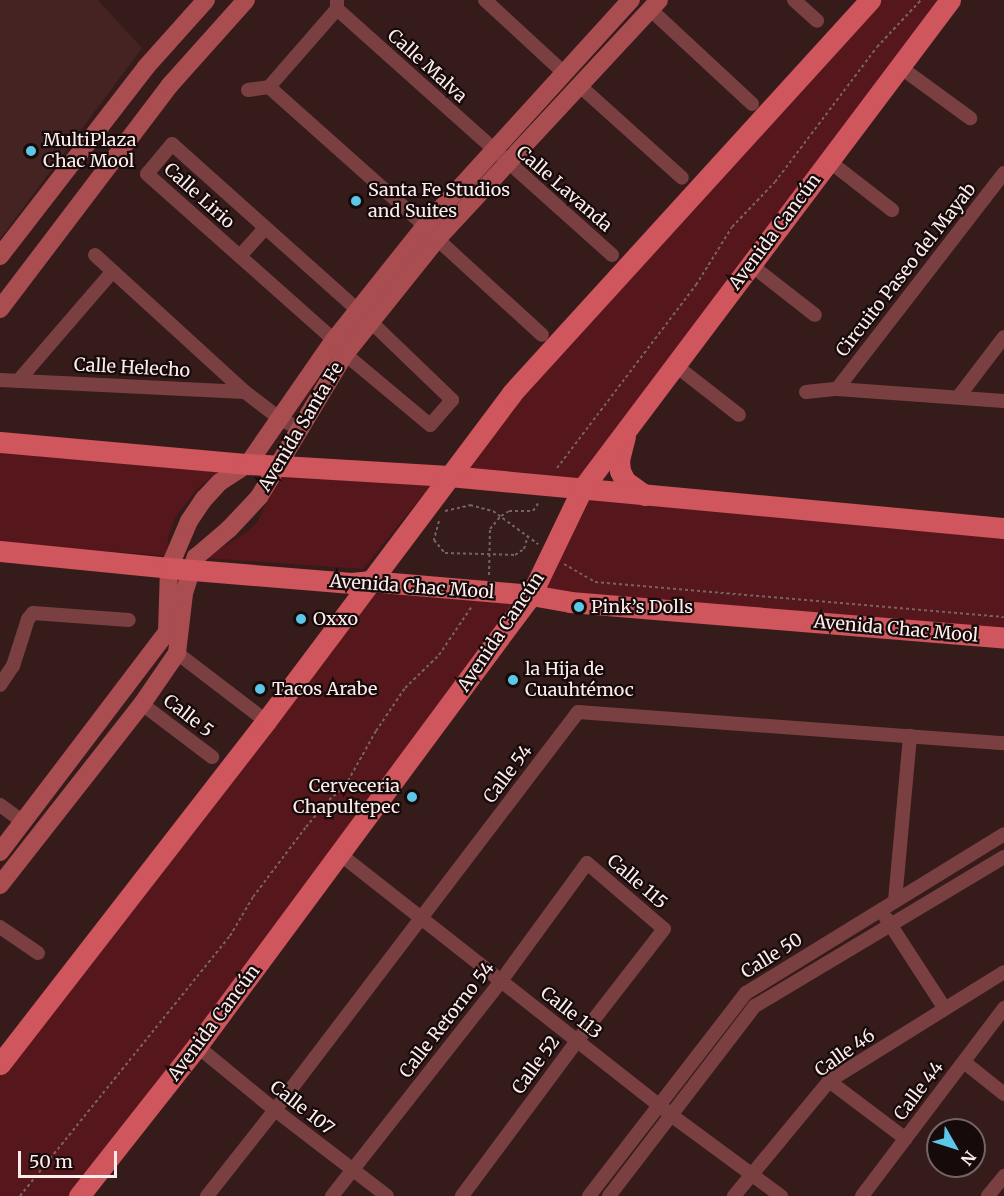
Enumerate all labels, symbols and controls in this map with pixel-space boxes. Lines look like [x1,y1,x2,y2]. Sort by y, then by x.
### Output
street label: Calle Malva [383,25,471,107]
place label: MultiPlaza Chac Mool [43,130,136,172]
street label: Calle Lavanda [512,142,616,236]
marker: MultiPlaza Chac Mool [24,144,38,158]
street label: Calle Lirio [159,159,239,233]
street label: Avenida Cancún [724,170,826,294]
street label: Circuito Paseo del Mayab [831,179,981,361]
place label: Santa Fe Studios and Suites [368,180,510,222]
marker: Santa Fe Studios and Suites [349,194,363,208]
street label: Calle Helecho [73,354,191,382]
street label: Avenida Santa Fe [254,359,348,495]
street label: Avenida Cancún [453,568,549,696]
street label: Avenida Chac Mool [329,570,495,604]
place label: Pink’s Dolls [591,596,693,618]
marker: Pink’s Dolls [572,600,586,614]
place label: Oxxo [313,608,358,630]
street label: Avenida Chac Mool [813,611,979,647]
marker: Oxxo [294,612,308,626]
place label: la Hija de Cuauhtémoc [525,659,634,702]
marker: la Hija de Cuauhtémoc [506,673,520,687]
place label: Tacos Arabe [272,678,377,700]
marker: Tacos Arabe [253,682,267,696]
street label: Calle 5 [159,690,217,742]
street label: Calle 54 [479,740,537,808]
place label: Cerveceria Chapultepec [293,776,400,818]
marker: Cerveceria Chapultepec [405,790,419,804]
street label: Calle 115 [603,850,671,914]
street label: Calle 50 [737,929,807,983]
street label: Calle Retorno 54 [395,958,499,1082]
street label: Avenida Cancún [163,961,265,1085]
street label: Calle 113 [536,982,606,1044]
street label: Calle 46 [811,1025,879,1081]
street label: Calle 52 [508,1032,564,1098]
street label: Calle 44 [890,1057,948,1125]
street label: Calle 107 [266,1076,338,1140]
north arrow [926,1118,986,1178]
scale bar [21,1139,120,1177]
text: N [957,1147,980,1169]
text: 50 m [29,1150,73,1173]

